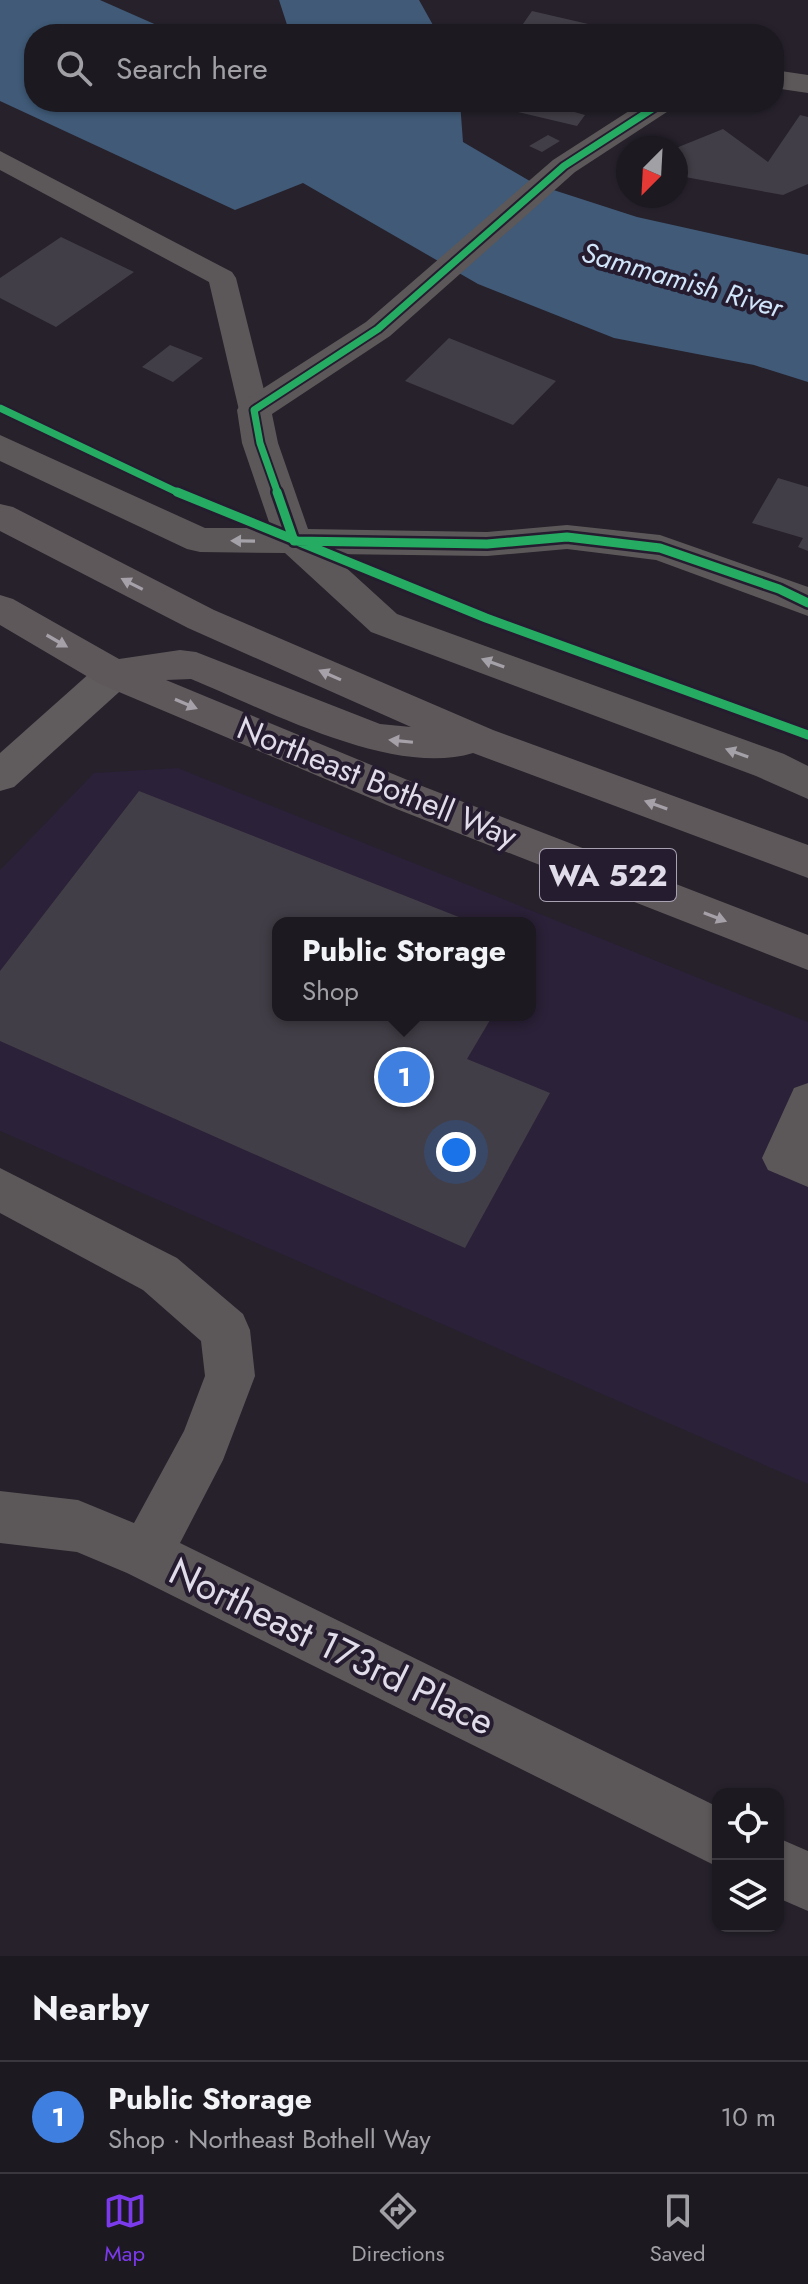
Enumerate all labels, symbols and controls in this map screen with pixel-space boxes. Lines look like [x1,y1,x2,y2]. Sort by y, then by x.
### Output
search box [24,24,784,112]
icon: search [52,46,96,90]
text: Search here [116,47,268,90]
north arrow [616,136,688,208]
water label: Sammamish River [577,232,789,329]
one-way arrow [230,534,255,547]
one-way arrow [121,577,143,591]
one-way arrow [46,634,68,648]
one-way arrow [480,656,504,669]
one-way arrow [318,669,342,682]
one-way arrow [174,697,198,710]
street label: Northeast Bothell Way [230,705,525,860]
one-way arrow [388,734,413,747]
one-way arrow [724,746,748,759]
one-way arrow [644,798,668,811]
road number: WA 522 [540,849,676,901]
one-way arrow [703,911,727,924]
popup [272,917,536,1021]
text: Public Storage [302,929,506,972]
text: Shop [302,972,359,1010]
pin: 1 [378,1047,430,1107]
your location [436,1132,476,1172]
street label: Northeast 173rd Place [160,1543,504,1749]
map controls [712,1788,784,1932]
button: locate [712,1788,784,1860]
button: layers [712,1860,784,1932]
text: Nearby [32,1984,149,2033]
text: Public Storage [108,2077,312,2120]
text: 1 [51,2098,65,2136]
text: 10 m [721,2098,776,2136]
text: Shop · Northeast Bothell Way [108,2120,431,2158]
tab: Map [103,2189,147,2269]
tab: Directions [352,2189,445,2269]
tab: Saved [650,2189,705,2269]

